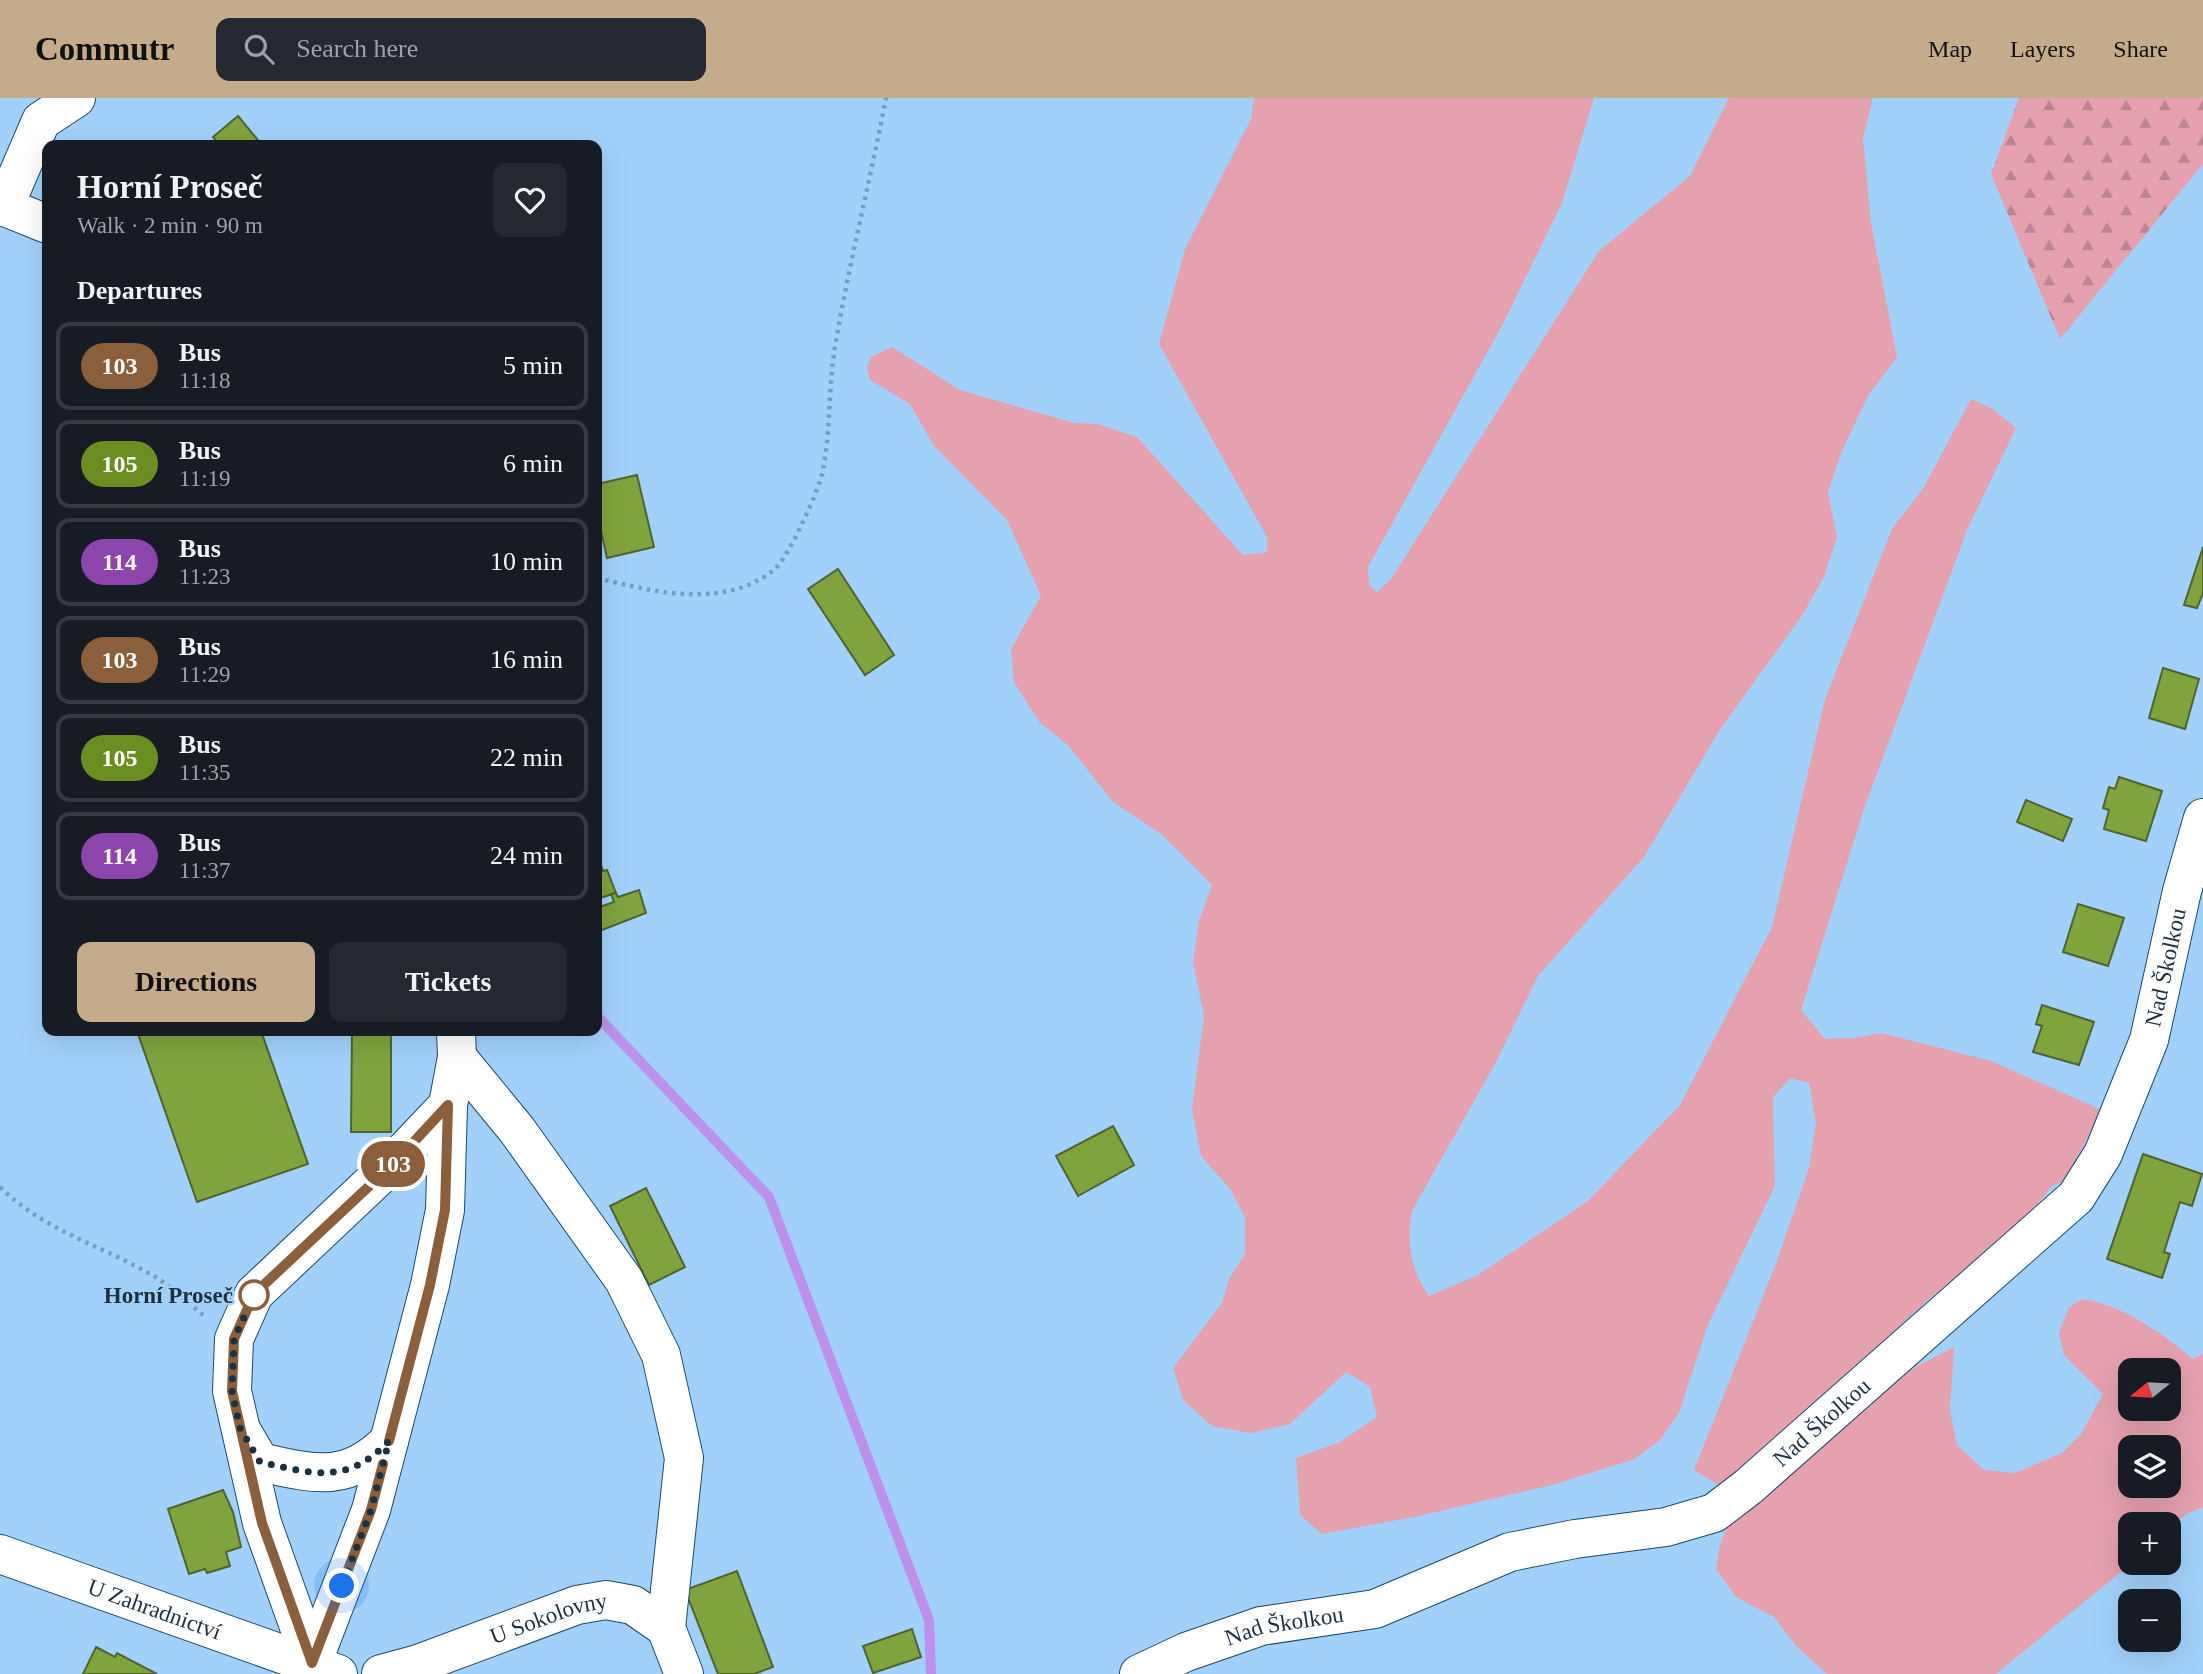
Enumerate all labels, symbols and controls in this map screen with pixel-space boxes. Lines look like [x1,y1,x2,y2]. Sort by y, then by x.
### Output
search box [216,18,706,81]
icon: search [240,30,278,68]
text: Commutr [35,31,174,67]
text: Search here [296,34,418,63]
text: Map [1928,36,1972,62]
text: Layers [2010,36,2075,62]
text: Share [2113,36,2168,62]
button: heart [493,163,567,237]
text: Horní Proseč [77,169,262,205]
text: Walk · 2 min · 90 m [77,213,263,238]
text: Departures [77,276,202,305]
text: Bus [179,338,221,367]
text: 5 min [503,351,563,380]
text: 103 [102,353,138,379]
text: 11:18 [179,368,231,393]
text: Bus [179,436,221,465]
text: 6 min [503,449,563,478]
text: 105 [102,451,138,477]
text: 11:19 [179,466,231,491]
text: Bus [179,534,221,563]
text: 10 min [490,547,563,576]
text: 114 [102,549,137,575]
text: 11:23 [179,564,231,589]
text: Bus [179,632,221,661]
text: 16 min [490,645,563,674]
text: 103 [102,647,138,673]
text: 11:29 [179,662,231,687]
text: Bus [179,730,221,759]
text: 22 min [490,743,563,772]
text: 105 [102,745,138,771]
text: 11:35 [179,760,231,785]
text: Bus [179,828,221,857]
text: 24 min [490,841,563,870]
text: 114 [102,843,137,869]
text: 11:37 [179,858,231,883]
street label: Nad Školkou [2140,905,2191,1029]
button: Directions [77,942,315,1022]
button: Tickets [329,942,567,1022]
line badge: 103 [353,1141,433,1187]
text: 103 [375,1151,411,1177]
marker: Horní Proseč [239,1280,269,1310]
place label: Horní Proseč [104,1283,233,1308]
north arrow [2118,1358,2180,1421]
map controls [2118,1358,2181,1652]
street label: Nad Školkou [1768,1373,1876,1472]
button: layers [2118,1435,2181,1498]
button: + [2118,1512,2181,1575]
your location [324,1568,359,1603]
street label: U Zahradnictví [84,1574,225,1645]
street label: U Sokolovny [487,1588,609,1649]
button: − [2118,1589,2181,1652]
street label: Nad Školkou [1221,1602,1346,1651]

